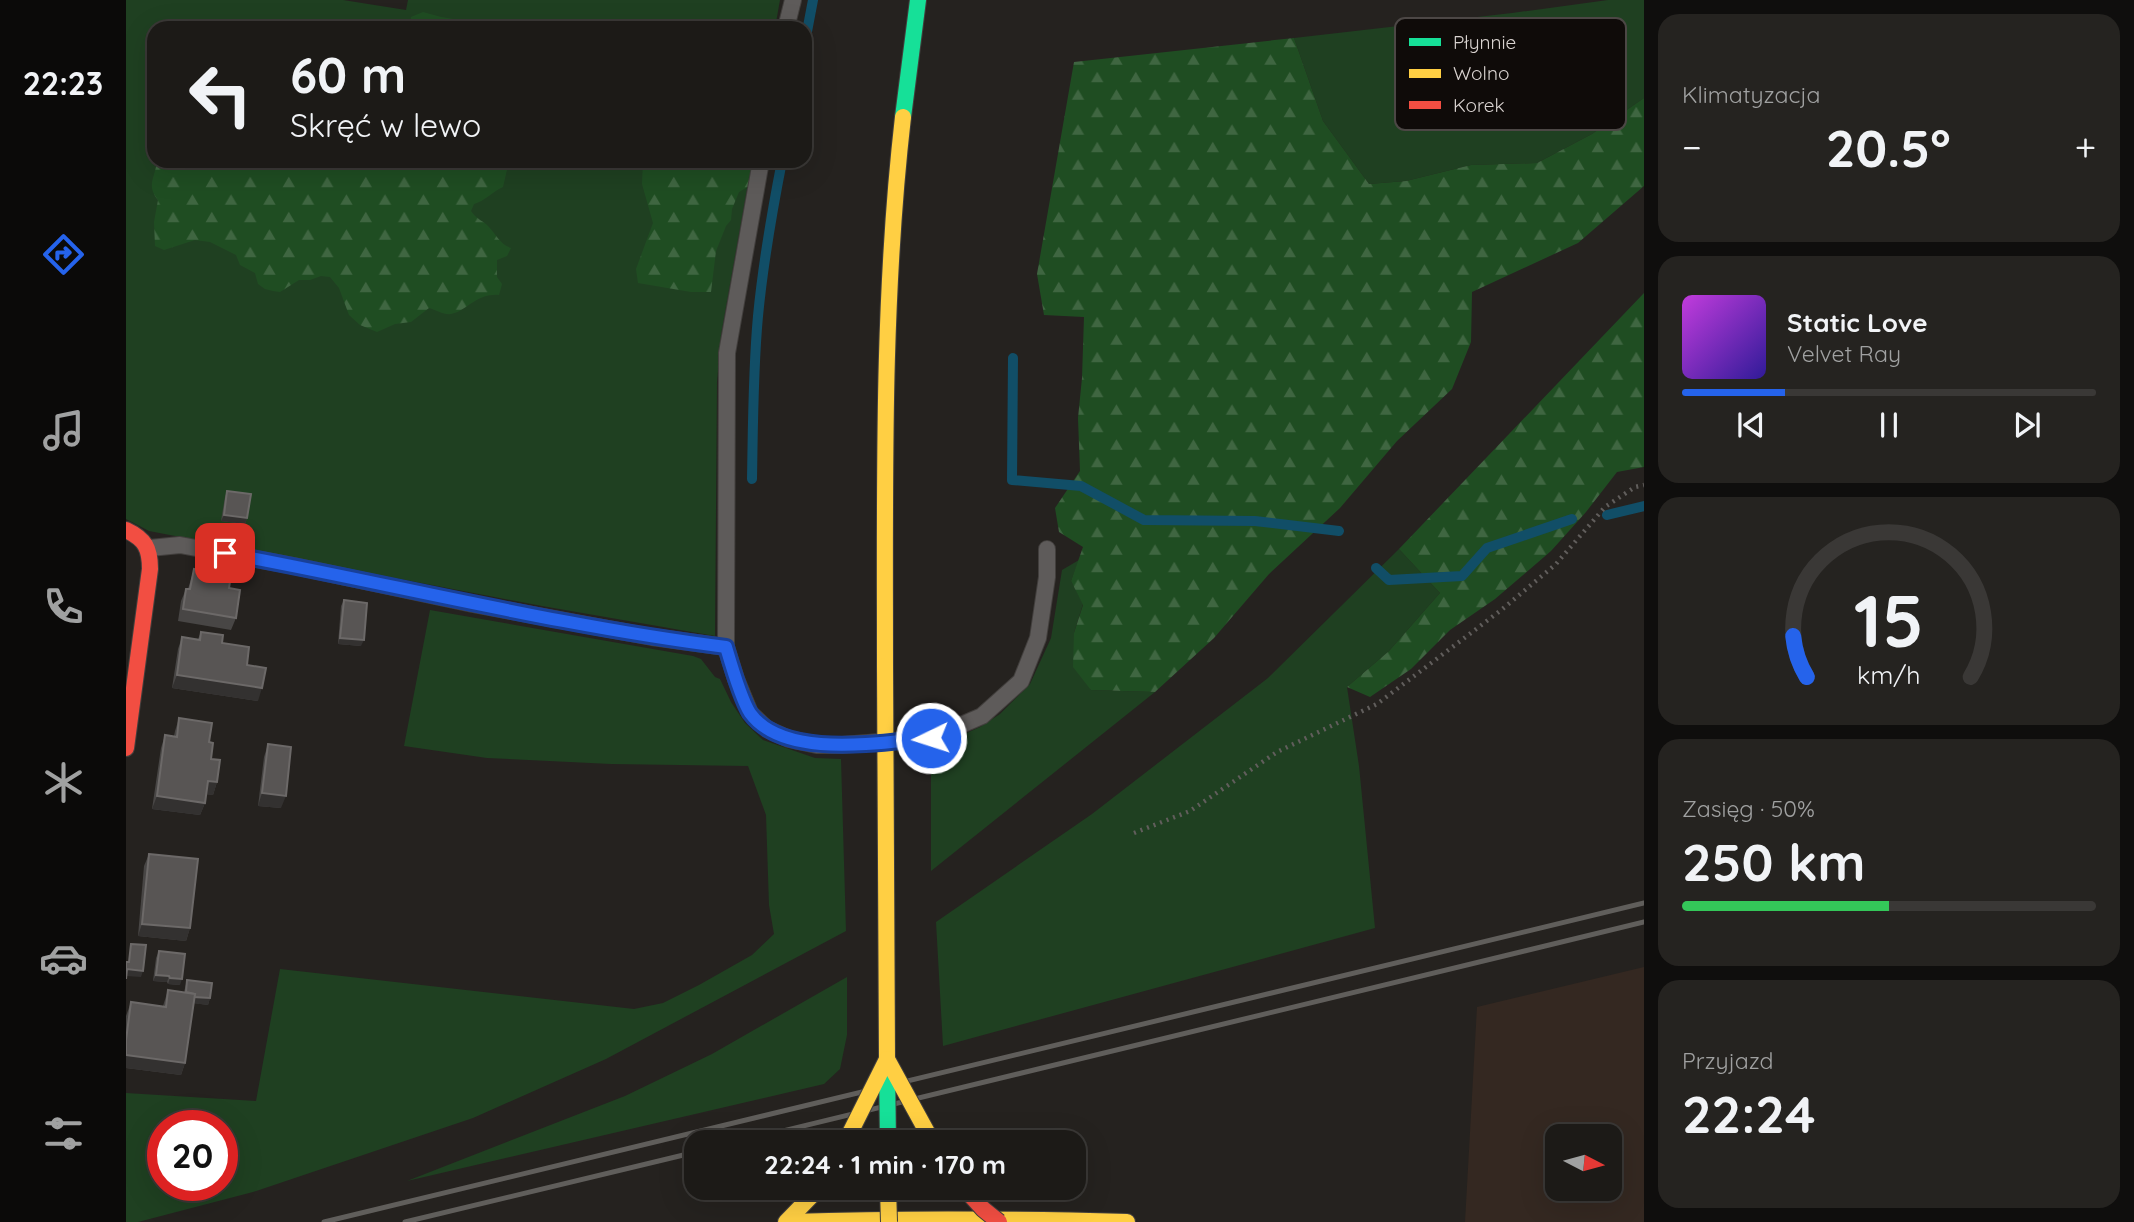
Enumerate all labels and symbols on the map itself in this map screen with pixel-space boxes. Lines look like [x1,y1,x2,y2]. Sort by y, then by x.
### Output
legend [1395,18,1626,130]
text: Płynnie [1453,30,1516,54]
text: Wolno [1453,61,1509,85]
text: Korek [1453,93,1505,117]
pin [195,523,255,583]
position arrow [894,701,968,775]
speed limit sign: 20 [147,1110,238,1201]
north arrow [1545,1124,1622,1200]

